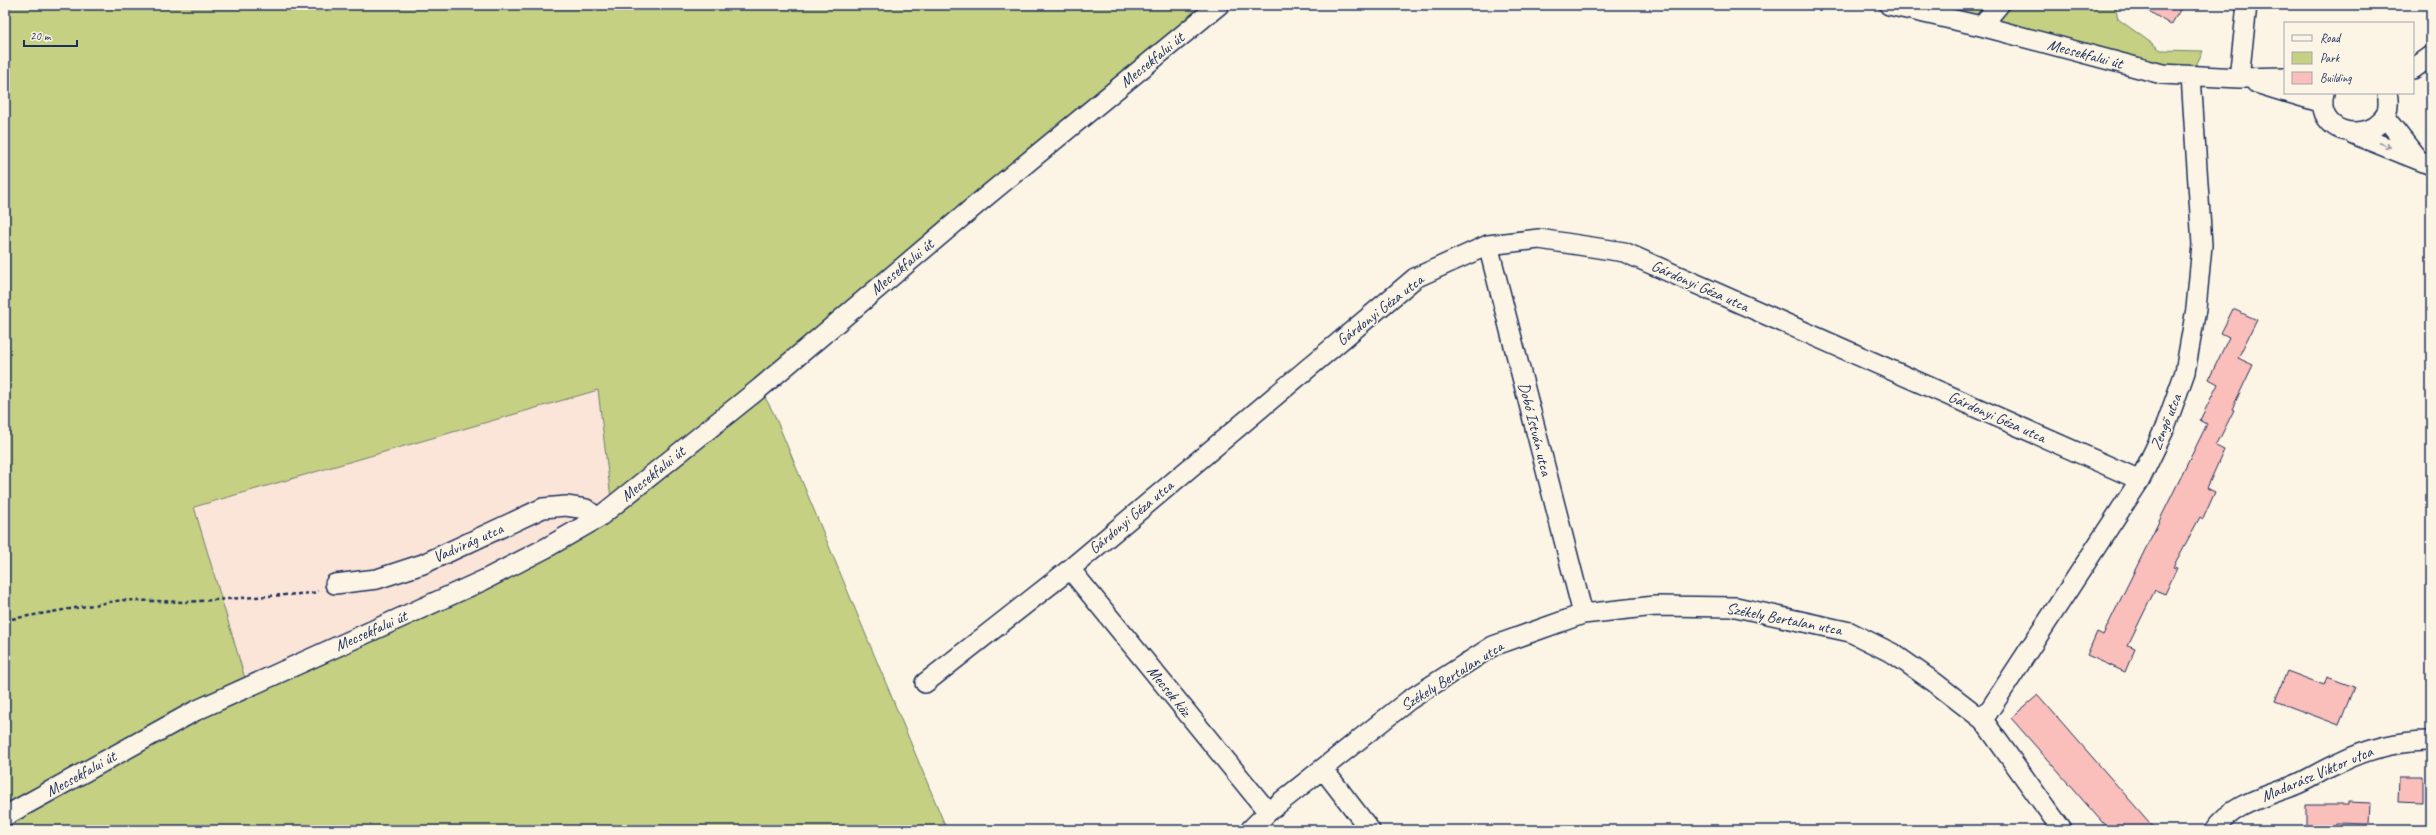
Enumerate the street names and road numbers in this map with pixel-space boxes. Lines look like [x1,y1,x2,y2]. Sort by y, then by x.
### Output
street label: Mecsekfalui út [1116,27,1189,92]
street label: Mecsekfalui út [2045,34,2126,74]
street label: Mecsekfalui út [866,234,939,299]
street label: Gárdonyi Géza utca [1648,256,1753,317]
street label: Gárdonyi Géza utca [1333,269,1429,350]
street label: Dobó István utca [1514,380,1557,479]
street label: Gárdonyi Géza utca [1945,387,2050,448]
street label: Zengő utca [2146,390,2187,453]
street label: Mecsekfalui út [617,441,690,506]
street label: Gárdonyi Géza utca [1084,475,1179,558]
street label: Vadvirág utca [430,518,508,567]
street label: Székely Bertalan utca [1725,598,1845,640]
street label: Mecsekfalui út [332,606,412,656]
street label: Székely Bertalan utca [1397,636,1508,716]
street label: Mecsek köz [1143,662,1197,722]
street label: Madarász Viktor utca [2258,741,2377,807]
street label: Mecsekfalui út [43,746,121,801]

